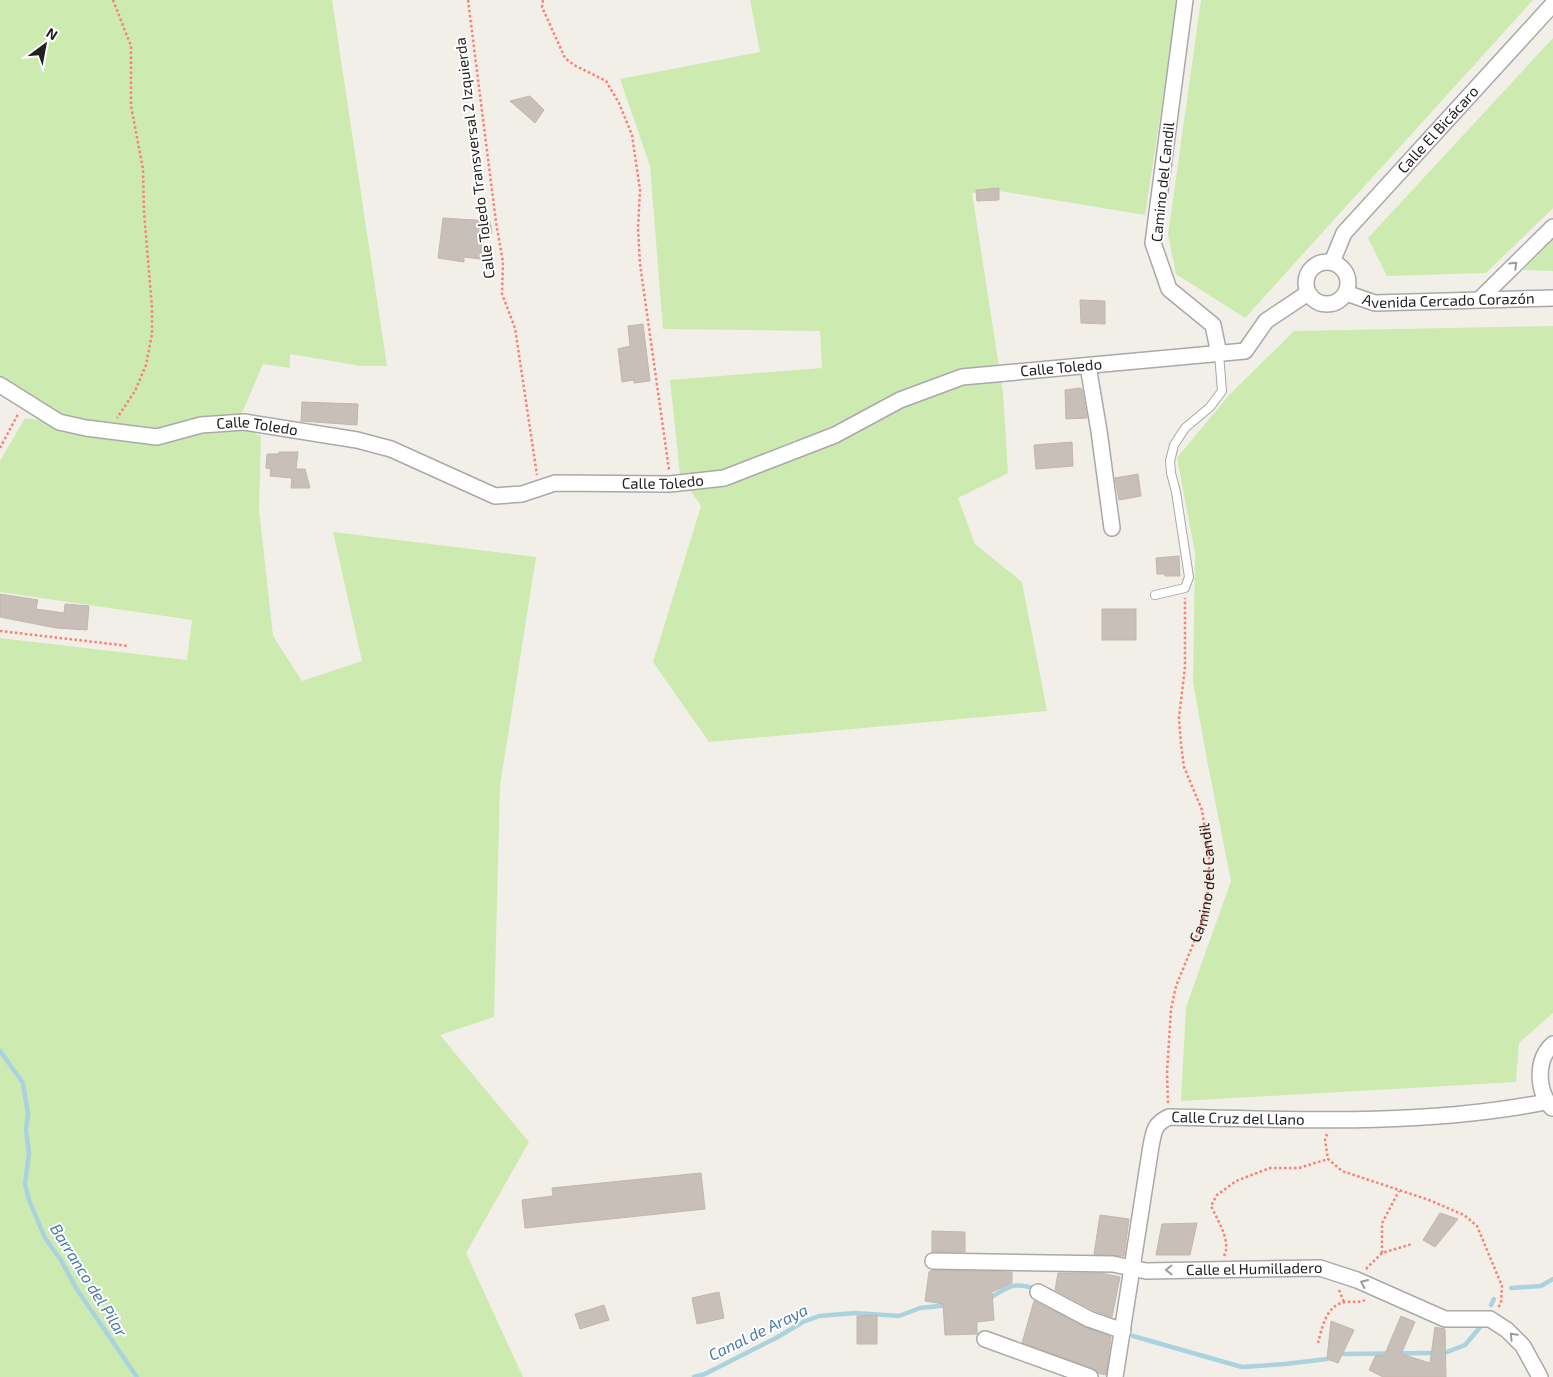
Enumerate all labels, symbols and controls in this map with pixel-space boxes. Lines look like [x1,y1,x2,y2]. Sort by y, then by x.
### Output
north arrow [20,20,70,70]
text: N [43,24,61,43]
street label: Calle Toledo Transversal 2 Izquierda [450,36,498,280]
street label: Calle El Bicácaro [1393,82,1482,176]
street label: Camino del Candil [1147,120,1177,243]
one-way arrow [1509,261,1518,270]
street label: Avenida Cercado Corazón [1360,289,1535,311]
street label: Calle Toledo [1019,354,1103,380]
street label: Calle Toledo [216,412,299,438]
street label: Calle Toledo [622,470,705,492]
street label: Camino del Candil [1185,822,1218,945]
street label: Calle Cruz del Llano [1171,1107,1305,1128]
water label: Barranco del Pilar [47,1220,132,1340]
street label: Calle el Humilladero [1186,1258,1323,1278]
one-way arrow [1165,1265,1173,1276]
one-way arrow [1360,1279,1369,1290]
water label: Canal de Araya [705,1299,811,1365]
one-way arrow [1510,1333,1519,1342]

